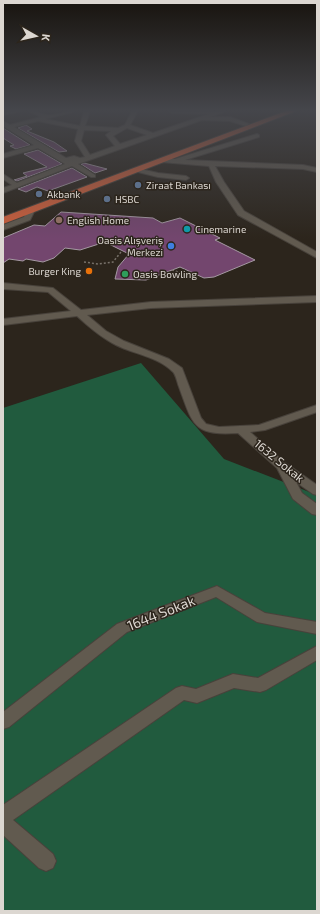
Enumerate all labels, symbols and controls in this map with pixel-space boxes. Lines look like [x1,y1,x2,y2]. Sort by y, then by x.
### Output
north arrow [16,16,56,56]
text: K [39,33,53,42]
place label: Ziraat Bankası [146,179,211,191]
marker: Ziraat Bankası [133,180,143,190]
place label: Akbank [47,188,80,200]
marker: Akbank [34,189,44,199]
place label: HSBC [115,193,139,205]
marker: HSBC [102,194,112,204]
place label: English Home [67,214,129,226]
marker: English Home [54,215,64,225]
place label: Cinemarine [195,223,246,235]
marker: Cinemarine [182,224,192,234]
place label: Oasis Alışveriş Merkezi [97,234,163,258]
marker: Oasis Alışveriş Merkezi [166,241,176,251]
place label: Burger King [28,265,81,277]
marker: Burger King [84,266,94,276]
place label: Oasis Bowling [133,268,197,280]
marker: Oasis Bowling [120,269,130,279]
street label: 1632 Sokak [252,436,307,485]
street label: 1644 Sokak [124,591,197,634]

